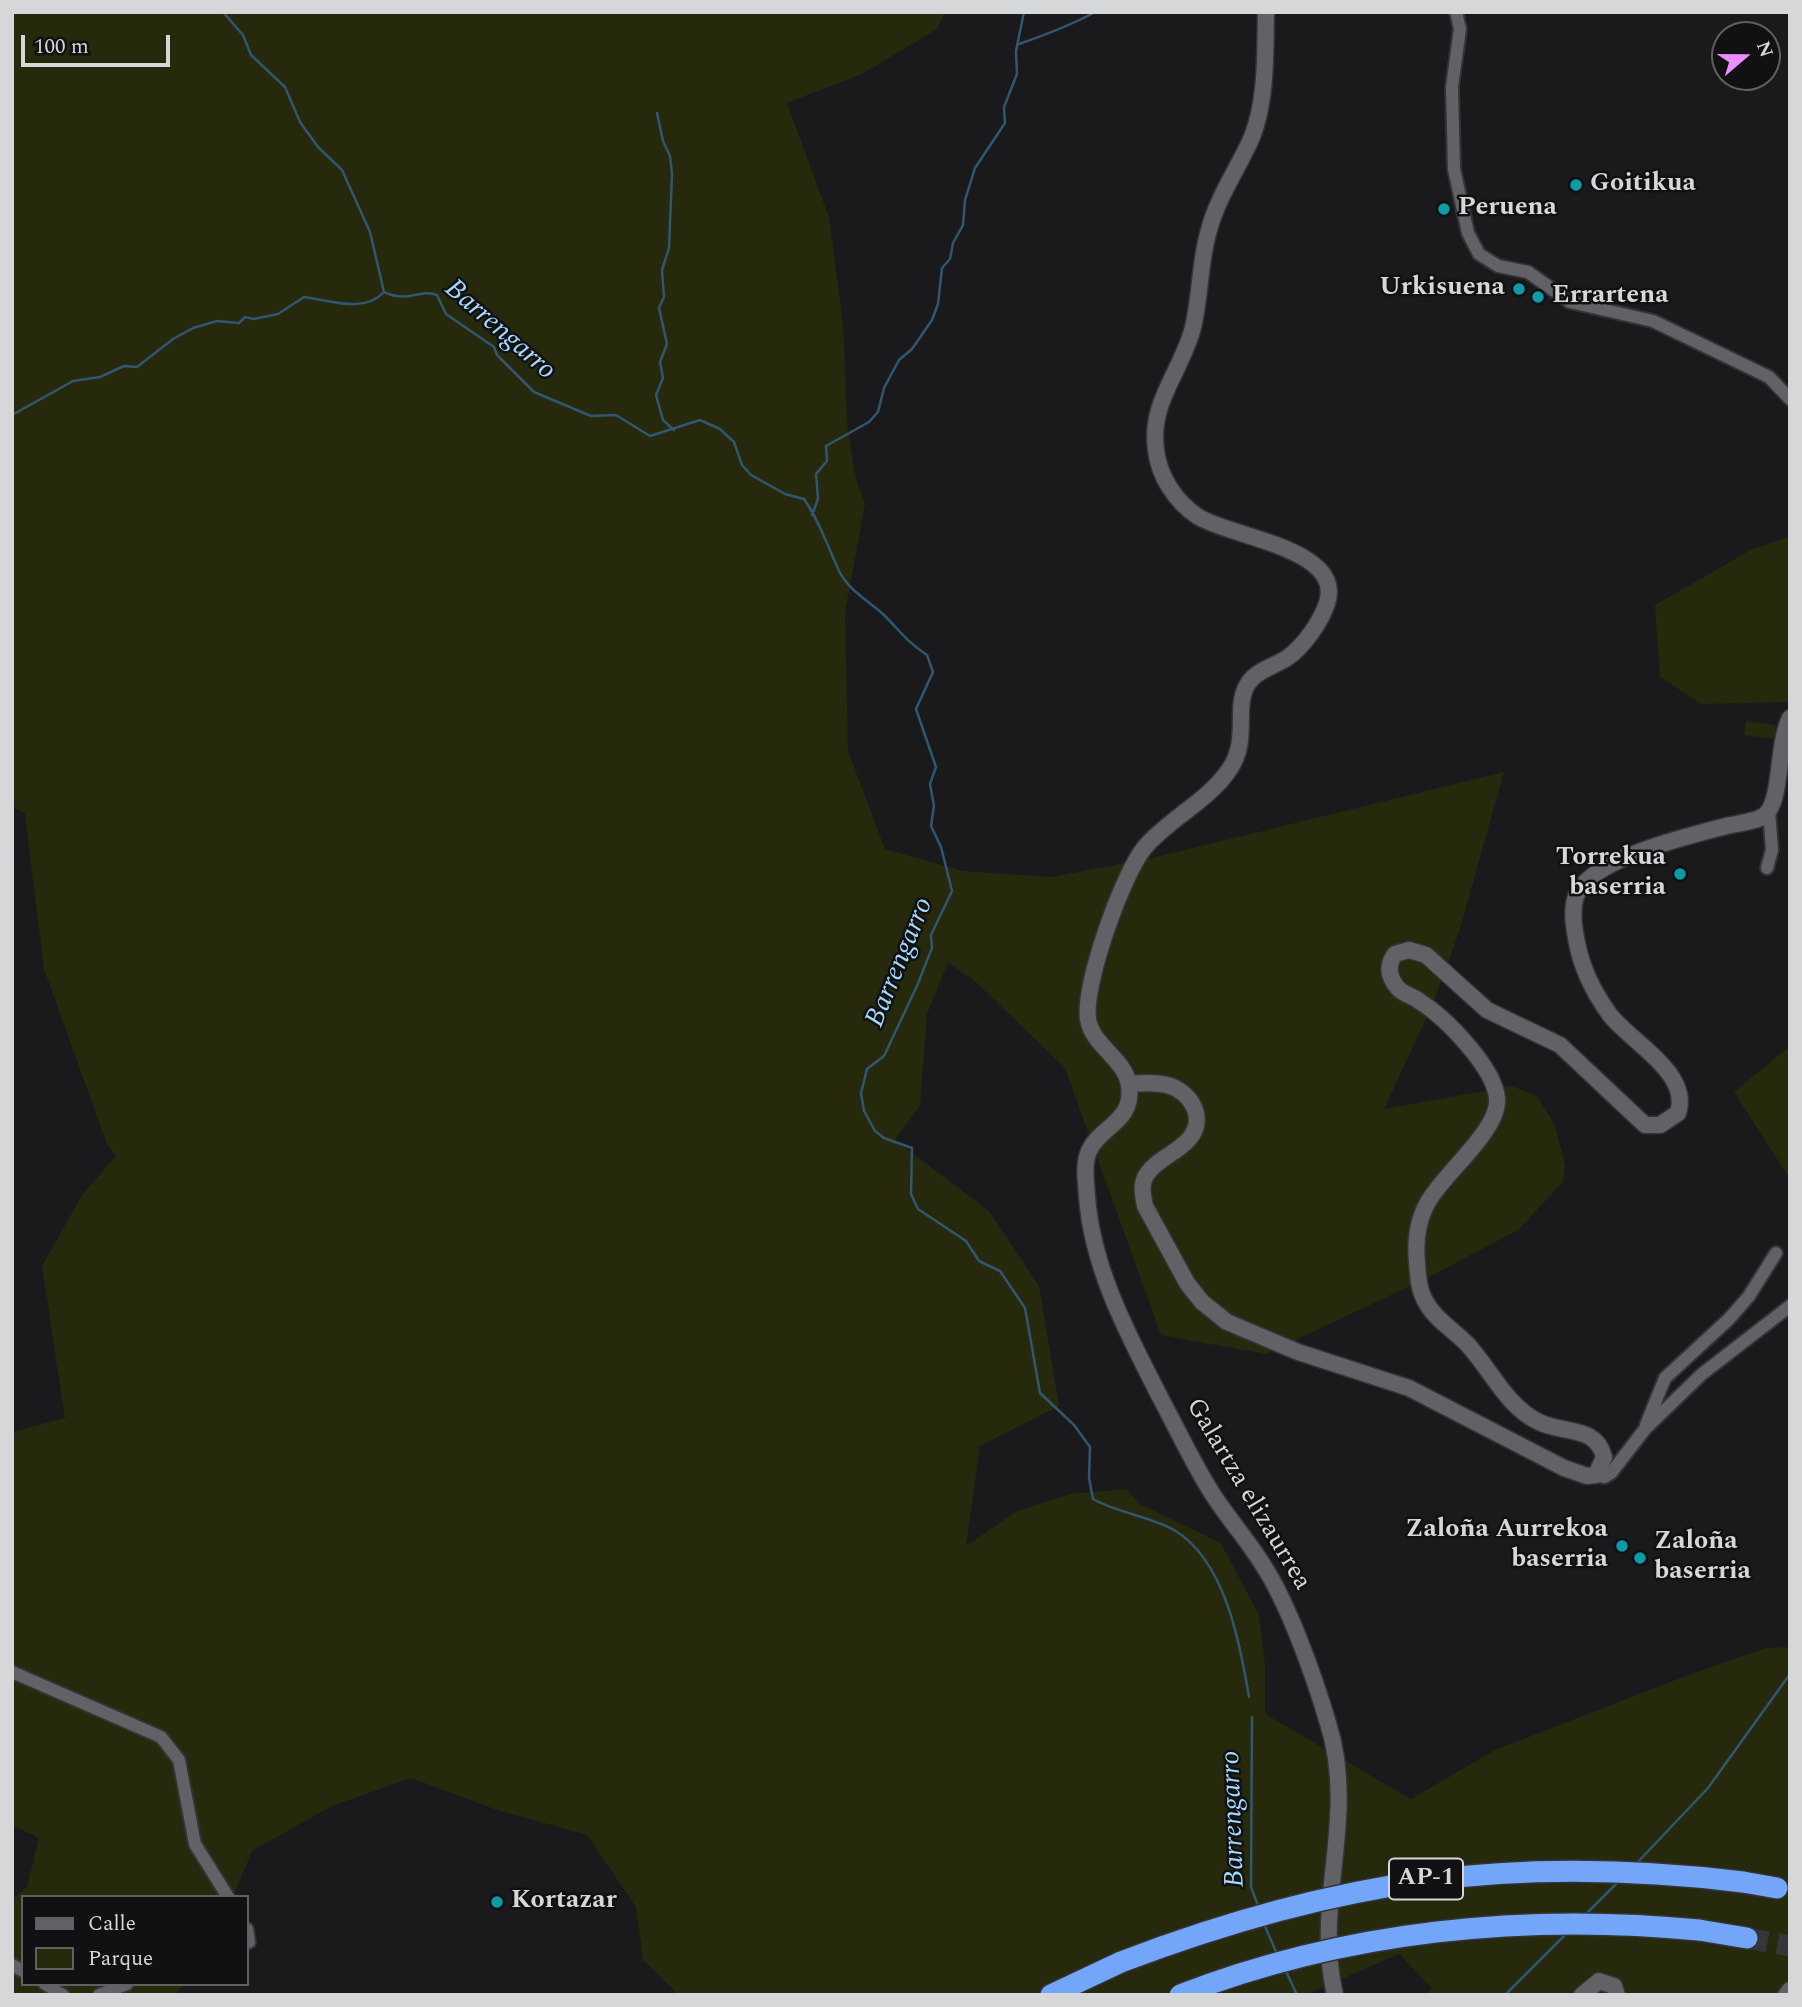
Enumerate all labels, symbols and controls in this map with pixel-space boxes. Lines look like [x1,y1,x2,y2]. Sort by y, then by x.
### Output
scale bar [24,21,173,65]
north arrow [1711,21,1781,91]
text: 100 m [34,31,89,63]
text: N [1748,37,1781,62]
place label: Goitikua [1590,169,1696,201]
marker: Goitikua [1568,177,1584,193]
place label: Peruena [1458,193,1557,225]
marker: Peruena [1436,201,1452,217]
water label: Barrengarro [436,273,562,389]
place label: Urkisuena [1379,273,1505,305]
marker: Urkisuena [1511,281,1527,297]
place label: Errartena [1552,281,1669,313]
marker: Errartena [1530,289,1546,305]
place label: Torrekua baserria [1556,843,1666,904]
marker: Torrekua baserria [1672,866,1688,882]
water label: Barrengarro [860,893,942,1033]
street label: Galartza elizaurrea [1177,1393,1317,1597]
place label: Zaloña Aurrekoa baserria [1405,1515,1608,1576]
place label: Zaloña baserria [1654,1527,1751,1588]
marker: Zaloña Aurrekoa baserria [1614,1538,1630,1554]
marker: Zaloña baserria [1632,1550,1648,1566]
water label: Barrengarro [1216,1750,1254,1888]
road number: AP-1 [1389,1858,1463,1900]
place label: Kortazar [511,1886,617,1918]
marker: Kortazar [489,1894,505,1910]
legend [21,1895,248,1986]
text: Calle [88,1908,136,1940]
text: Parque [88,1943,153,1975]

